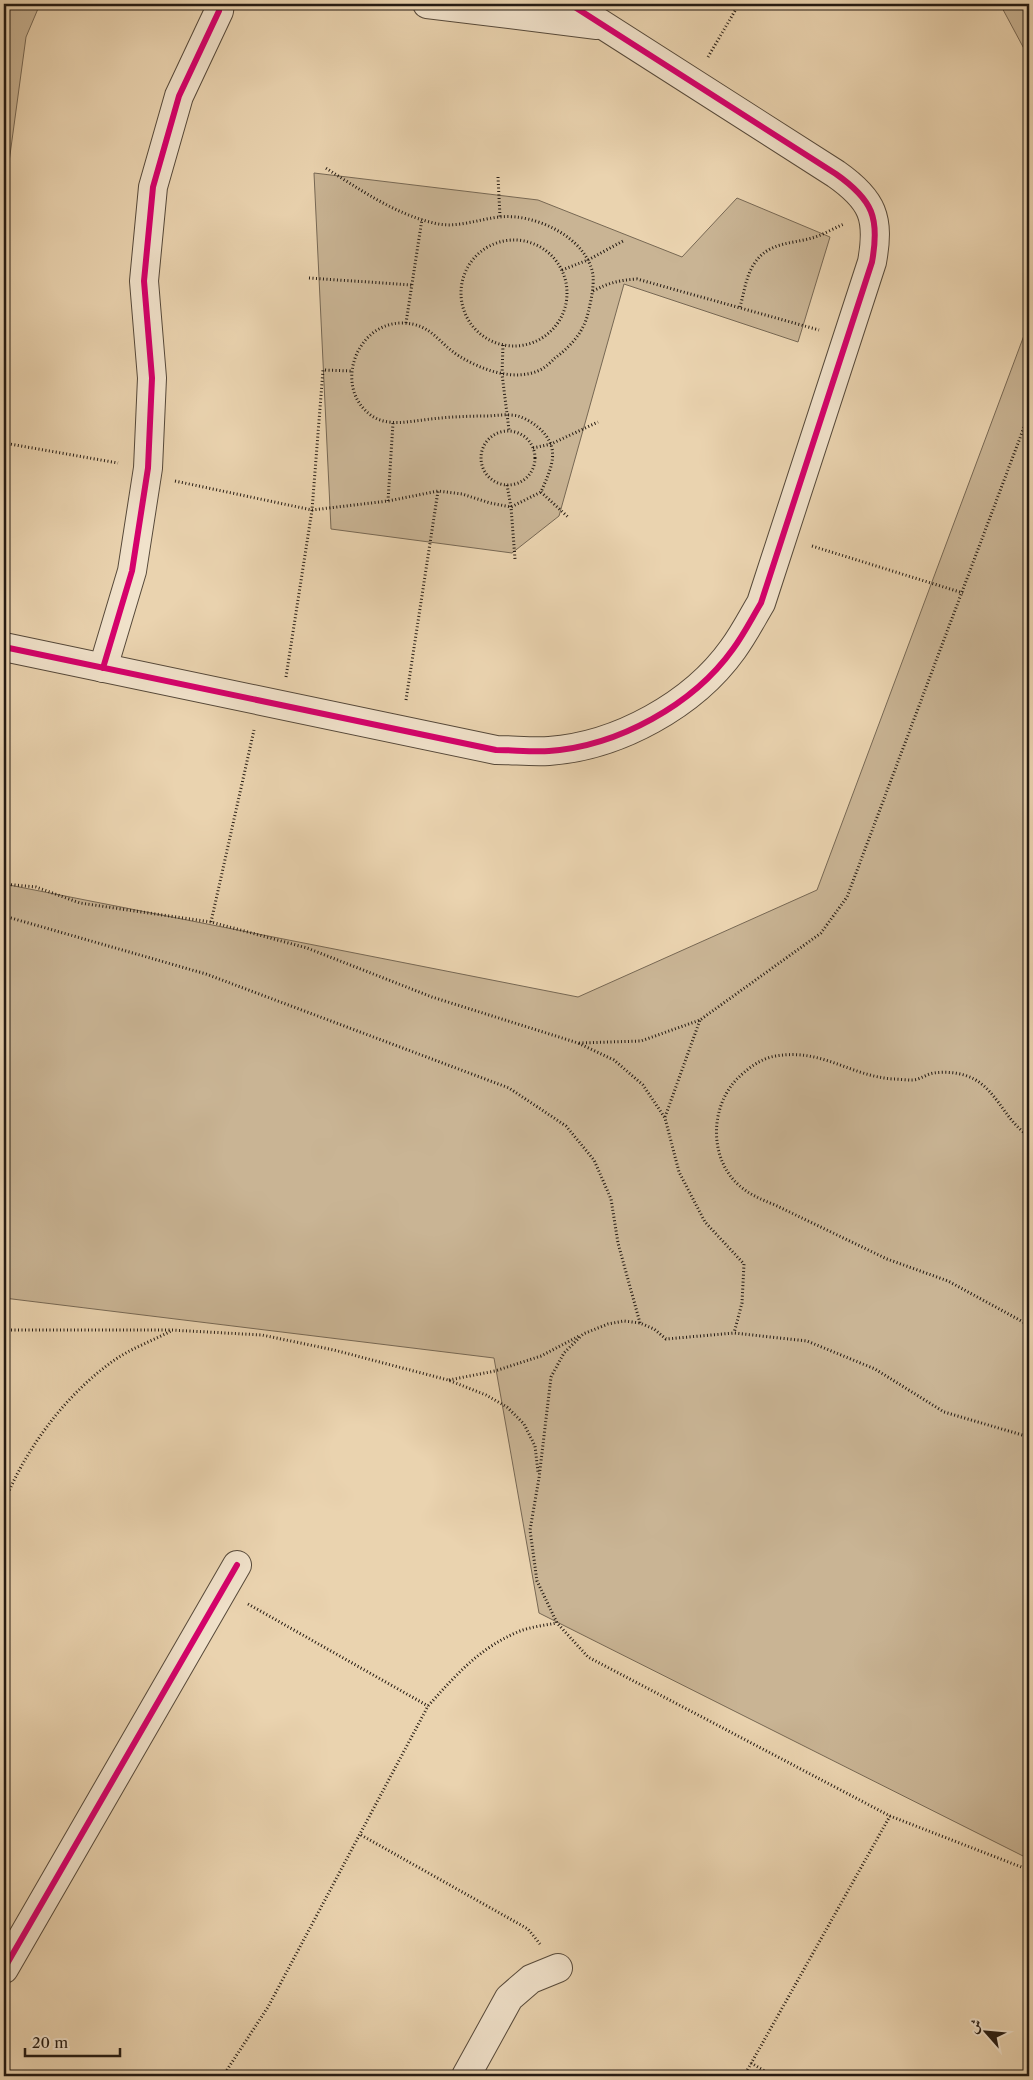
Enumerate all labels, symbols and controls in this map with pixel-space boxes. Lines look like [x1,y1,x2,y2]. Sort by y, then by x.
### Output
north arrow [960,2008,1010,2058]
text: ش [963,2016,986,2036]
scale bar [25,2025,120,2057]
text: 20 m [32,2033,68,2052]

